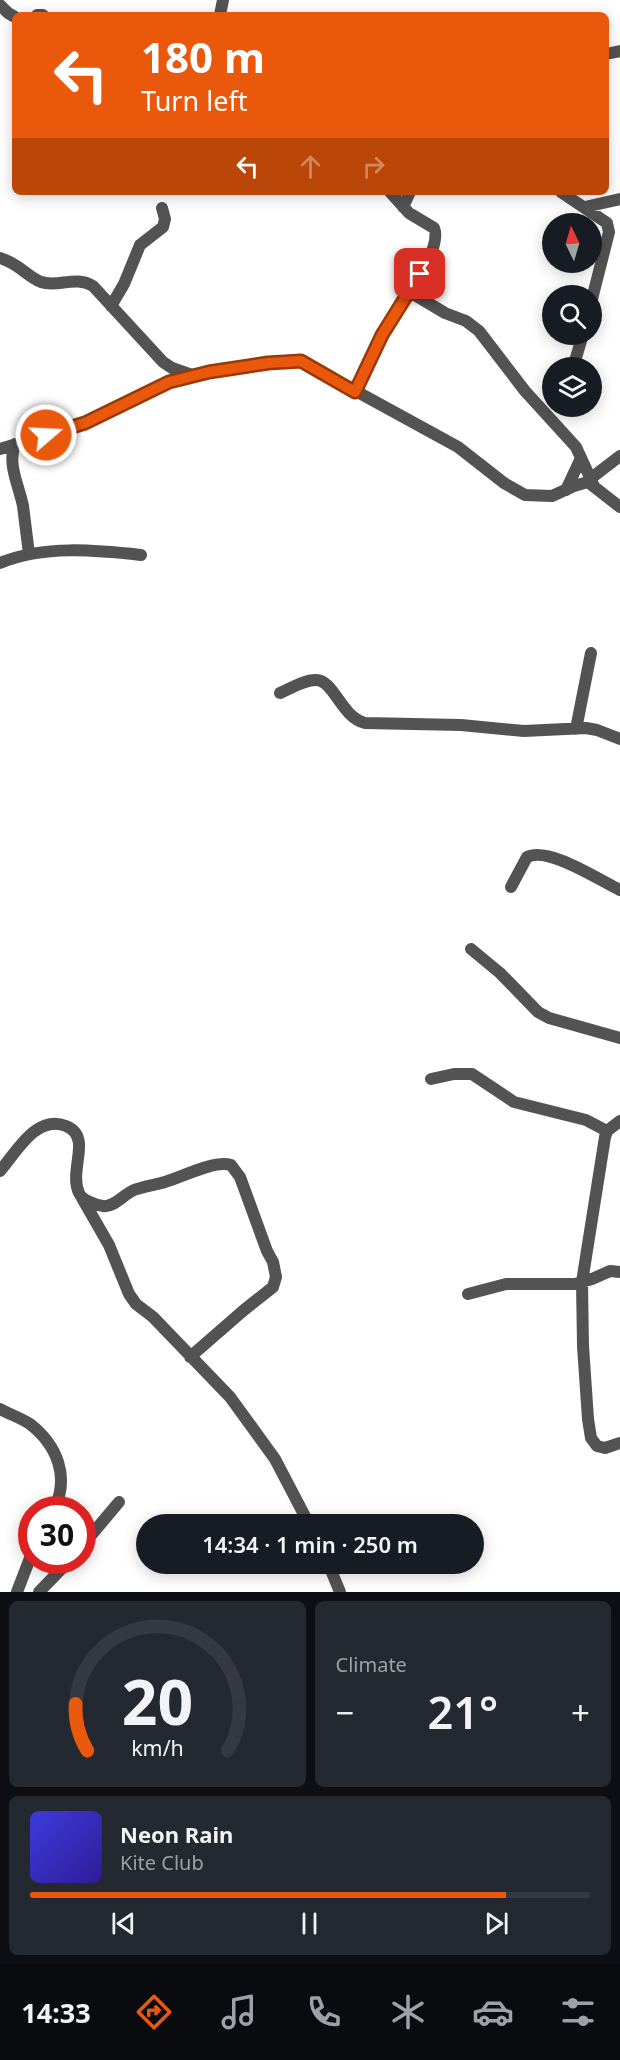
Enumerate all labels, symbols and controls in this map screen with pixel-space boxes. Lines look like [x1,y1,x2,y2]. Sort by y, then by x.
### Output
text: 180 m [141,28,265,85]
icon: left [42,36,120,114]
text: Turn left [141,82,247,119]
icon: left [231,150,264,183]
icon: ahead [294,150,327,183]
icon: right [357,150,390,183]
north arrow [542,213,602,273]
map controls [542,213,602,417]
pin [394,248,445,299]
icon: arrive [403,257,436,290]
button: search [542,285,602,345]
button: layers [542,357,602,417]
position arrow [14,403,78,467]
speed limit sign: 30 [18,1496,96,1574]
text: 14:34 · 1 min · 250 m [202,1529,418,1559]
text: Climate [336,1651,407,1678]
text: 20 [122,1658,193,1743]
text: 21° [427,1681,498,1742]
text: − [336,1690,354,1735]
text: + [571,1690,590,1735]
text: km/h [131,1733,184,1762]
text: Neon Rain [120,1819,233,1849]
text: Kite Club [120,1849,204,1876]
icon: previous [107,1907,140,1940]
icon: pause [293,1907,326,1940]
icon: next [480,1907,513,1940]
icon: directions [133,1991,175,2033]
icon: music [218,1991,260,2033]
icon: phone [303,1991,345,2033]
icon: climate [387,1991,429,2033]
icon: car [472,1991,514,2033]
icon: filters [557,1991,599,2033]
text: 14:33 [21,1994,91,2031]

